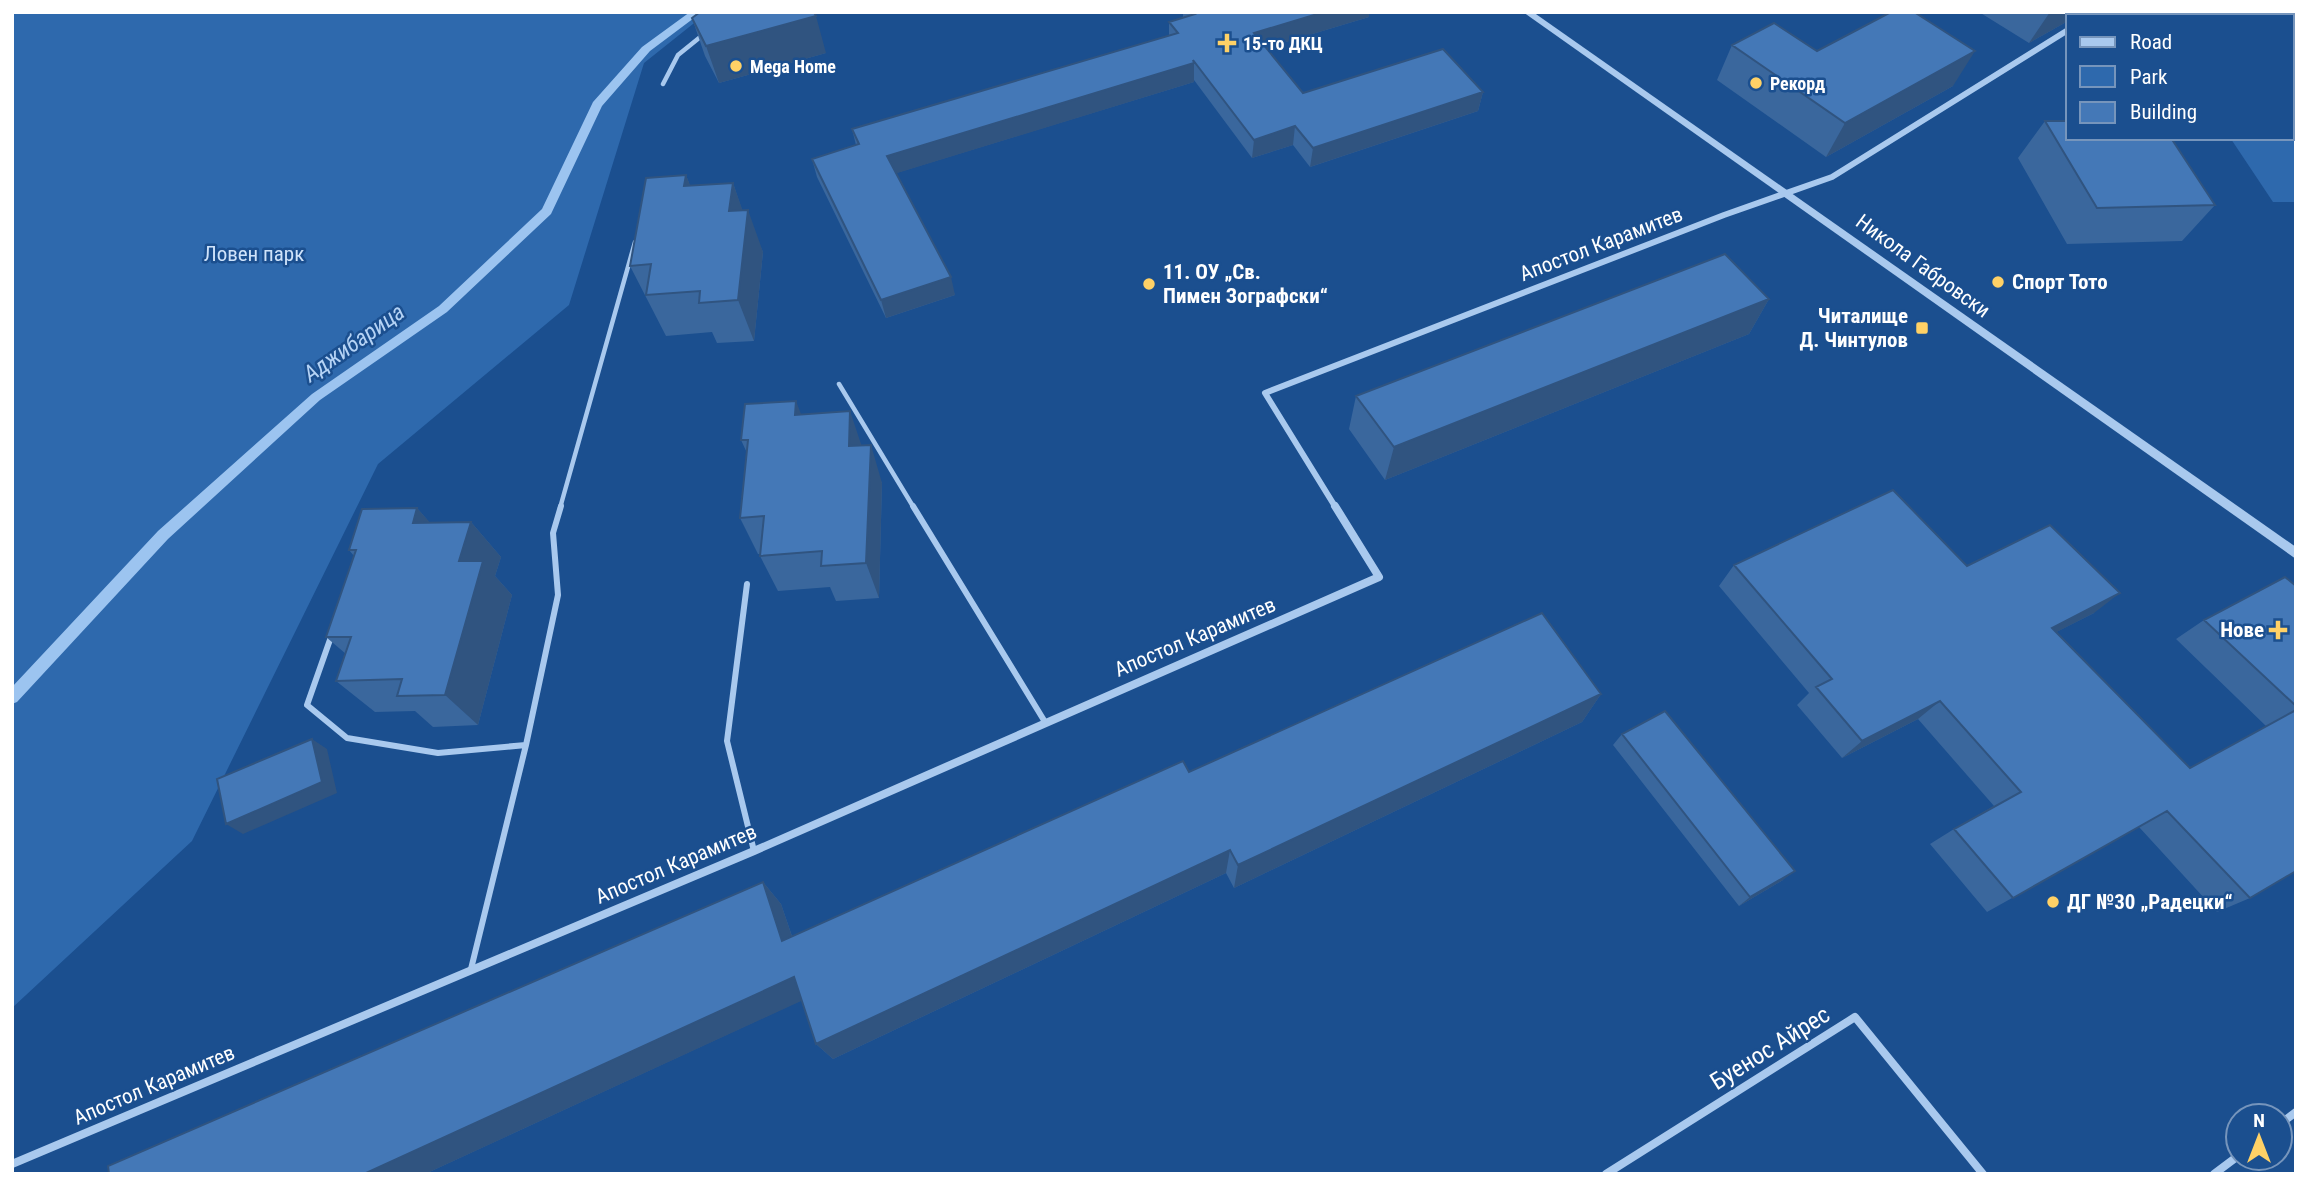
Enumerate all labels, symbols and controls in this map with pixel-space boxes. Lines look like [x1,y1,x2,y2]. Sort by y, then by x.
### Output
legend [2066,14,2294,140]
text: Road [2130,30,2172,54]
marker: 15-то ДКЦ [1217,33,1237,53]
place label: 15-то ДКЦ [1243,33,1323,54]
place label: Mega Home [750,56,836,77]
marker: Mega Home [728,58,744,74]
text: Park [2130,65,2168,89]
place label: Рекорд [1770,73,1825,94]
marker: Рекорд [1748,75,1764,91]
text: Building [2130,100,2197,124]
street label: Апостол Карамитев [1516,202,1686,286]
street label: Никола Габровски [1851,209,1995,323]
park label: Ловен парк [204,242,304,266]
place label: 11. ОУ „Св. Пимен Зографски“ [1163,260,1328,308]
place label: Спорт Тото [2012,270,2108,294]
marker: Спорт Тото [1990,274,2006,290]
marker: 11. ОУ „Св. Пимен Зографски“ [1141,276,1157,292]
water label: Аджибарица [297,298,410,388]
place label: Читалище Д. Чинтулов [1799,304,1908,352]
marker: Читалище Д. Чинтулов [1914,320,1930,336]
street label: Апостол Карамитев [1111,592,1279,682]
place label: Нове [2220,618,2264,642]
marker: Нове [2270,622,2286,638]
street label: Апостол Карамитев [592,819,760,909]
place label: ДГ №30 „Радецки“ [2067,890,2233,914]
marker: ДГ №30 „Радецки“ [2045,894,2061,910]
street label: Буенос Айрес [1705,1000,1835,1096]
street label: Апостол Карамитев [70,1040,238,1130]
north arrow [2224,1102,2294,1172]
text: N [2253,1109,2265,1132]

